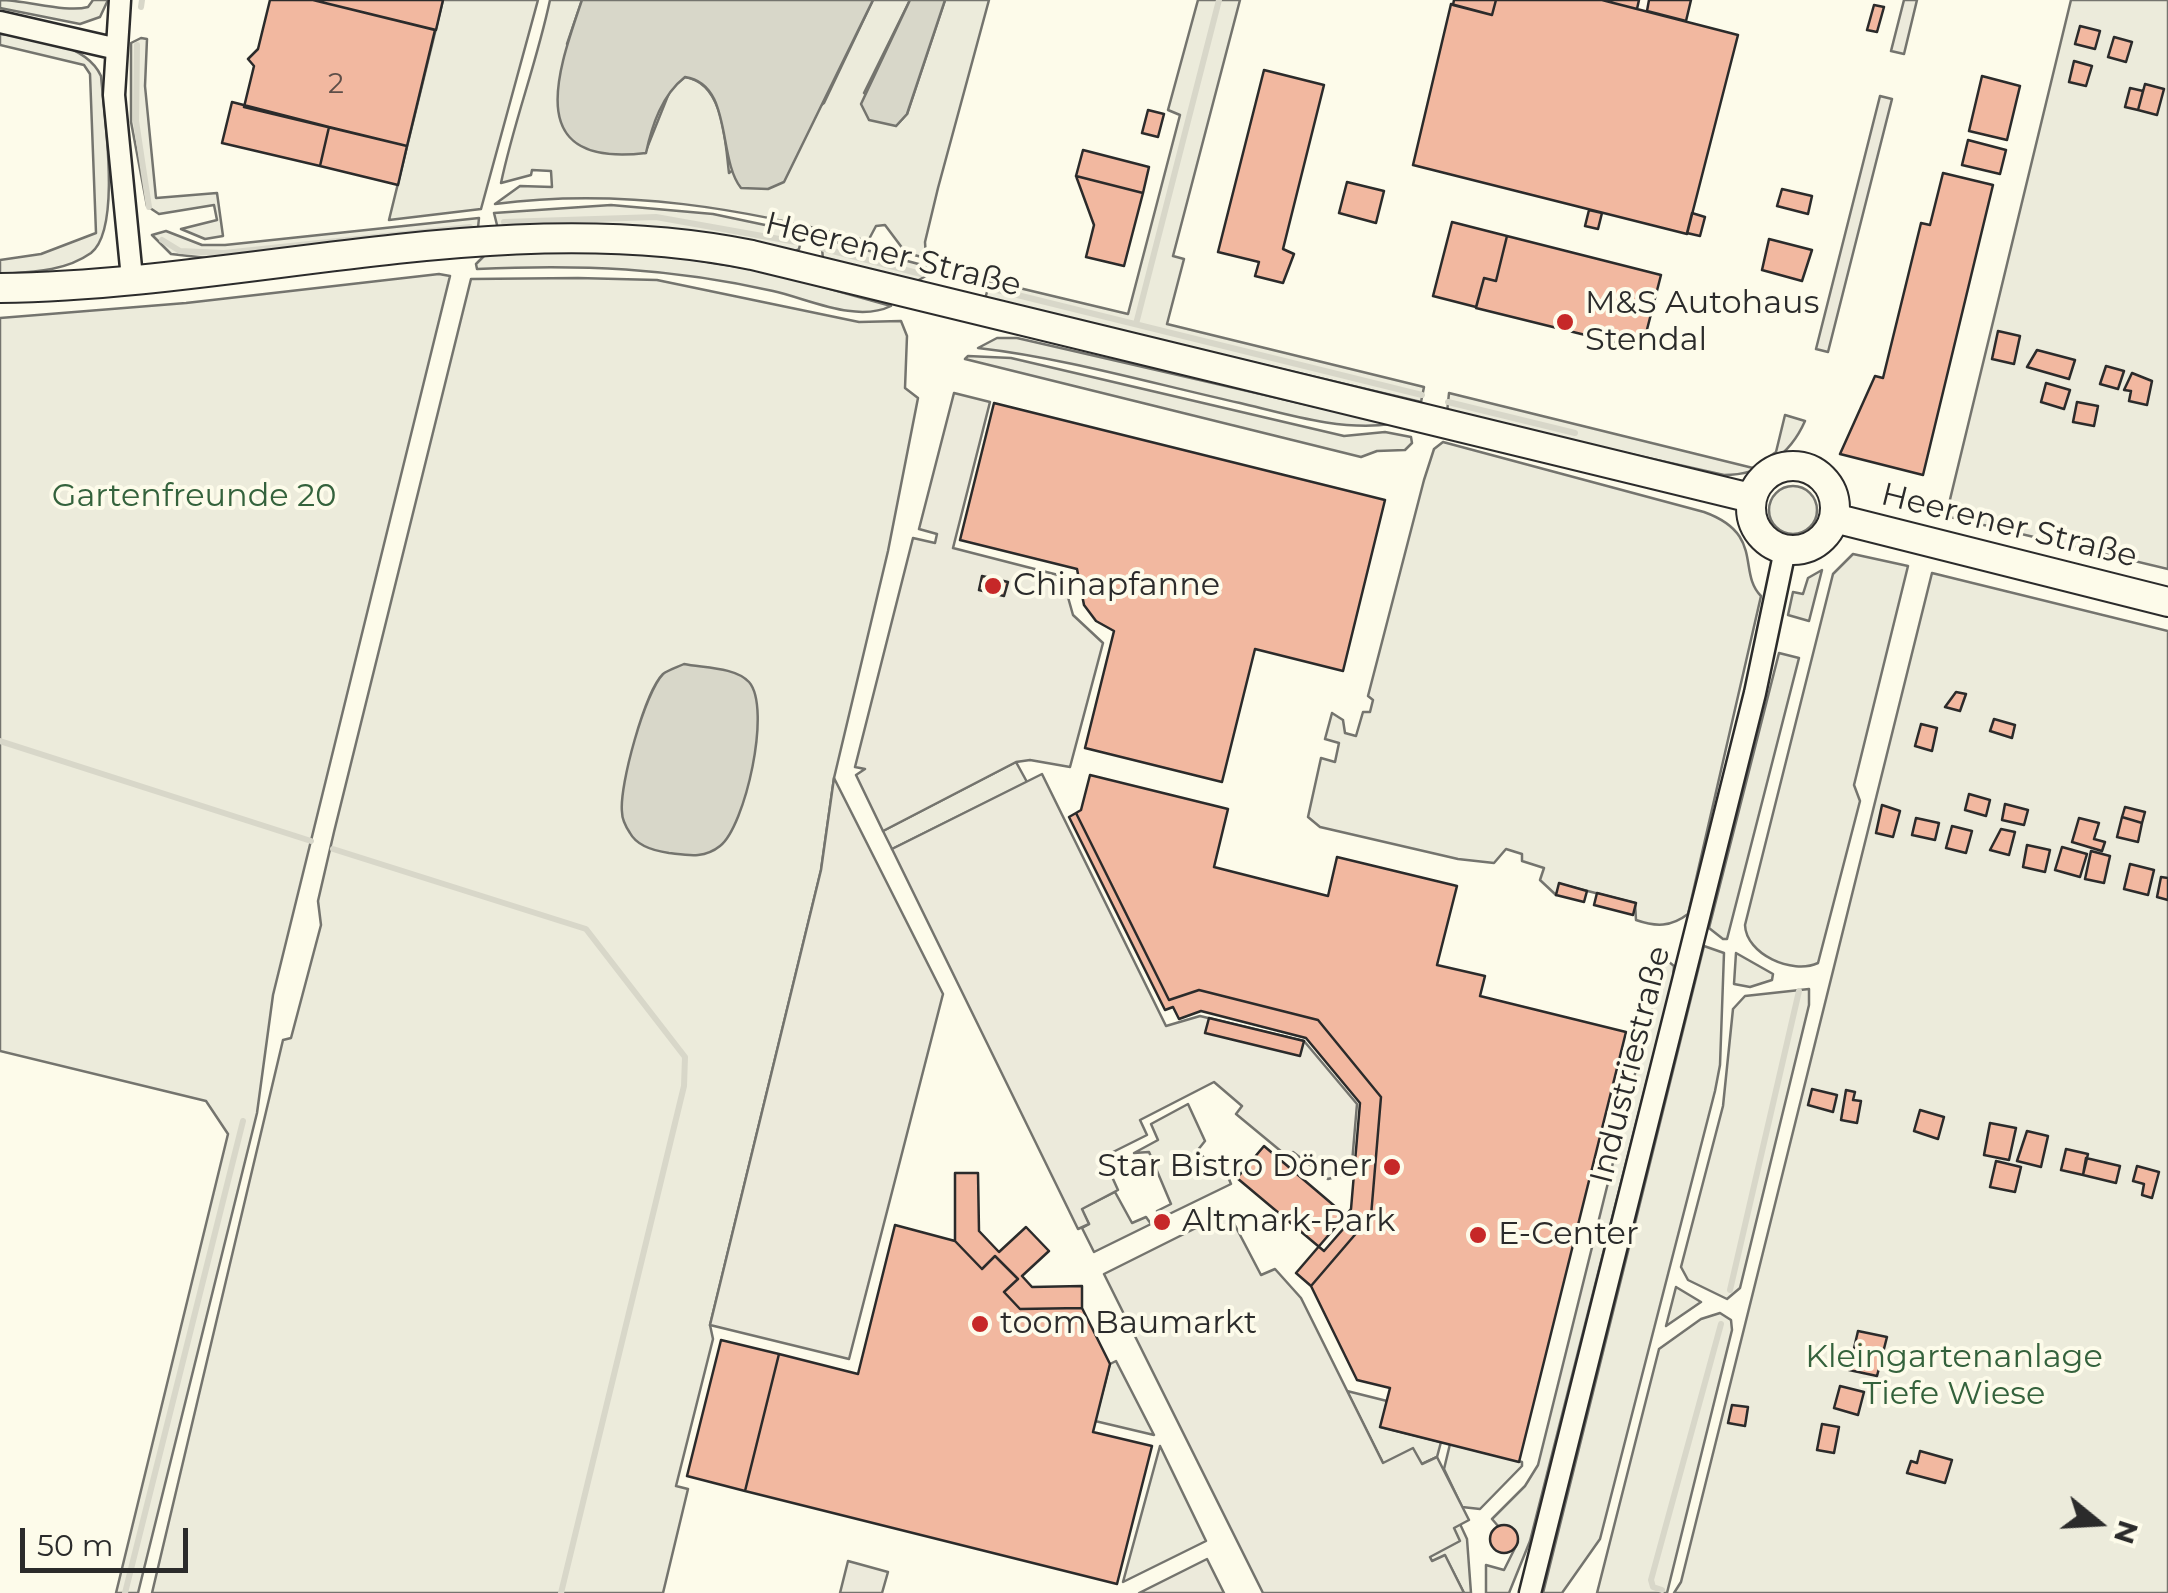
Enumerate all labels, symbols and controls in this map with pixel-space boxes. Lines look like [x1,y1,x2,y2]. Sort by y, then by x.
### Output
house number: 2 [328,68,344,102]
street label: Heerener Straße [761,205,1025,305]
place label: M&S Autohaus Stendal [1585,285,1819,360]
marker: M&S Autohaus Stendal [1554,311,1576,333]
street label: Heerener Straße [1877,476,2141,576]
park label: Gartenfreunde 20 [52,478,336,516]
place label: Chinapfanne [1013,567,1220,605]
marker: Chinapfanne [982,575,1004,597]
street label: Industriestraße [1583,942,1679,1188]
place label: Star Bistro Döner [1097,1148,1372,1186]
marker: Star Bistro Döner [1381,1156,1403,1178]
place label: Altmark-Park [1182,1203,1395,1241]
marker: Altmark-Park [1151,1211,1173,1233]
place label: E-Center [1498,1216,1639,1254]
marker: E-Center [1467,1224,1489,1246]
place label: toom Baumarkt [1000,1305,1257,1343]
marker: toom Baumarkt [969,1313,991,1335]
park label: Kleingartenanlage Tiefe Wiese [1805,1339,2103,1414]
north arrow [2048,1473,2148,1573]
scale bar [25,1508,192,1570]
text: N [2107,1516,2146,1548]
text: 50 m [37,1527,114,1564]

